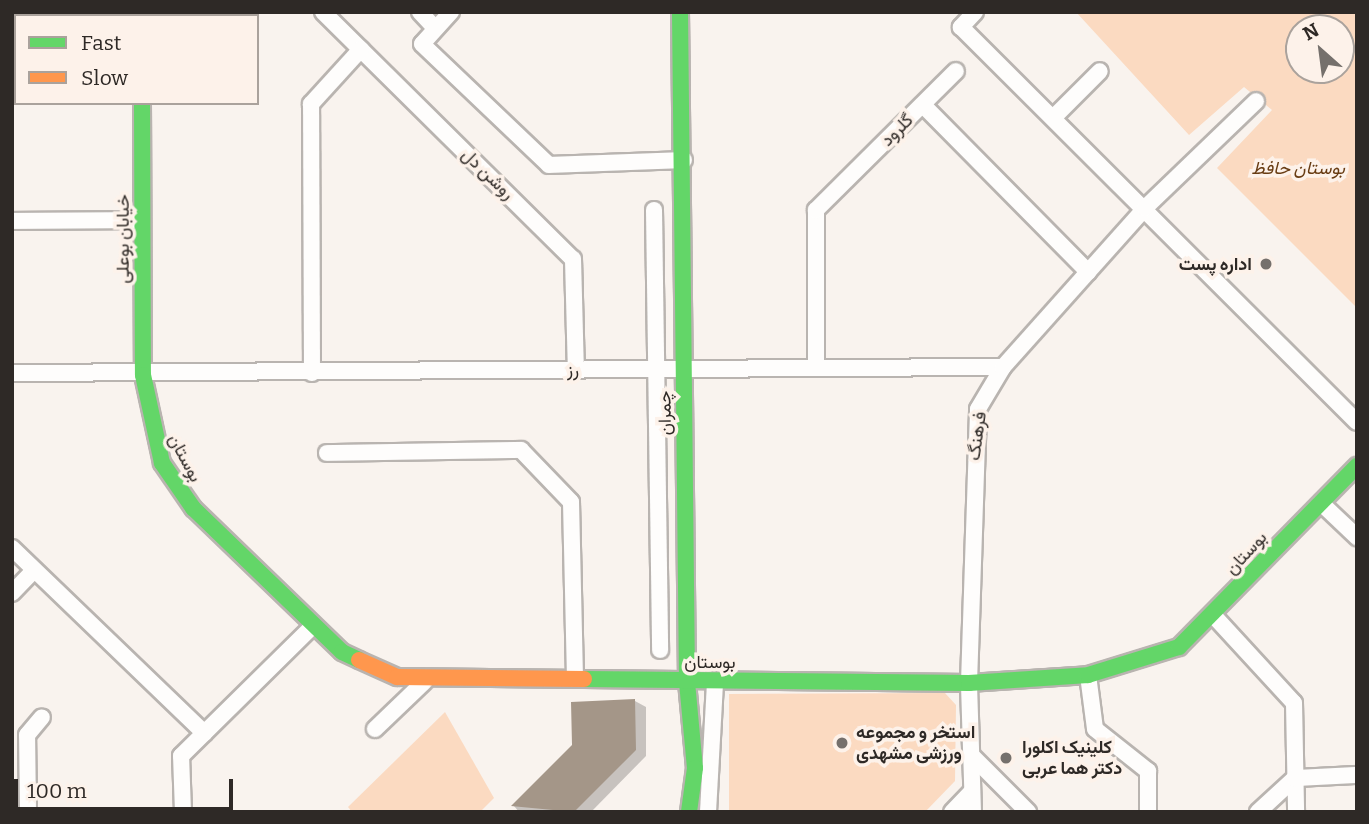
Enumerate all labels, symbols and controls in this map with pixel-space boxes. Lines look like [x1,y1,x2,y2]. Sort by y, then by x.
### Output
legend [14,14,259,105]
north arrow [1285,14,1355,84]
text: N [1299,18,1323,45]
text: Fast [81,30,121,56]
text: Slow [81,65,128,91]
street label: گلرود [876,109,918,151]
street label: روشن دل [457,144,519,204]
park label: بوستان حافظ [1251,157,1345,179]
street label: خیابان بوعلی [112,194,134,284]
place label: اداره پست [1179,253,1252,275]
marker: اداره پست [1258,256,1274,272]
street label: رز [567,359,579,381]
street label: چمران [654,391,676,435]
street label: فرهنگ [963,410,991,462]
street label: بوستان [163,430,207,486]
street label: بوستان [1221,527,1271,579]
street label: بوستان [684,651,736,673]
place label: استخر و مجموعه ورزشی مشهدی [856,722,975,764]
marker: استخر و مجموعه ورزشی مشهدی [834,735,850,751]
place label: کلینیک اکلورا دکتر هما عربی [1022,737,1122,780]
marker: کلینیک اکلورا دکتر هما عربی [996,748,1016,768]
scale bar [18,764,236,808]
text: 100 m [27,778,87,804]

